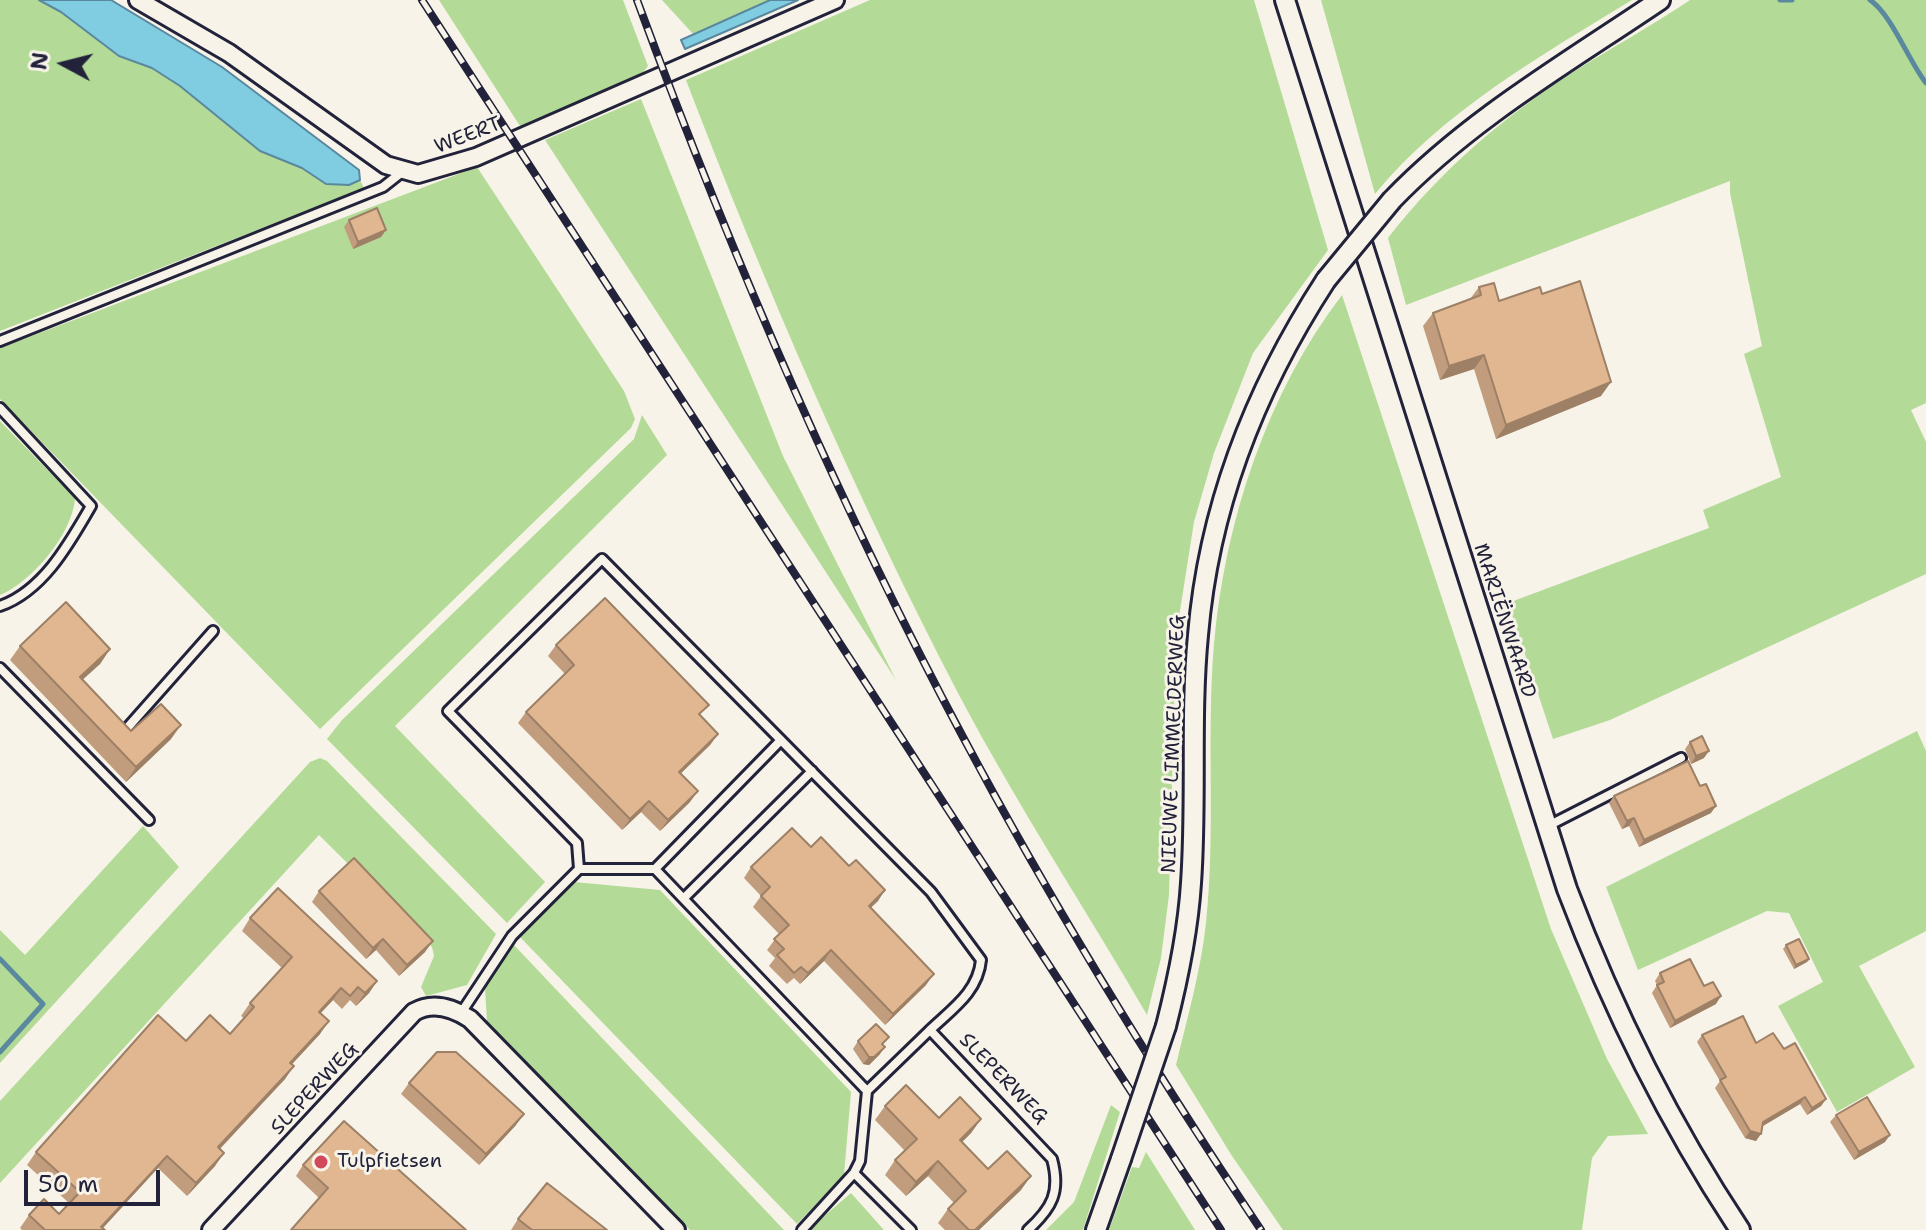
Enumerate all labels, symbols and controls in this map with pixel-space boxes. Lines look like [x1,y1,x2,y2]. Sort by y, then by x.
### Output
north arrow [24,24,104,104]
text: N [24,51,55,71]
street label: WEERT [431,112,505,160]
street label: MARIËNWAARD [1468,541,1540,701]
street label: NIEUWE LIMMELDERWEG [1157,614,1191,874]
street label: SLEPERWEG [954,1029,1052,1129]
street label: SLEPERWEG [266,1038,364,1140]
place label: Tulpfietsen [337,1150,442,1174]
marker: Tulpfietsen [312,1153,330,1171]
scale bar [28,1154,164,1204]
text: 50 m [38,1168,98,1200]

